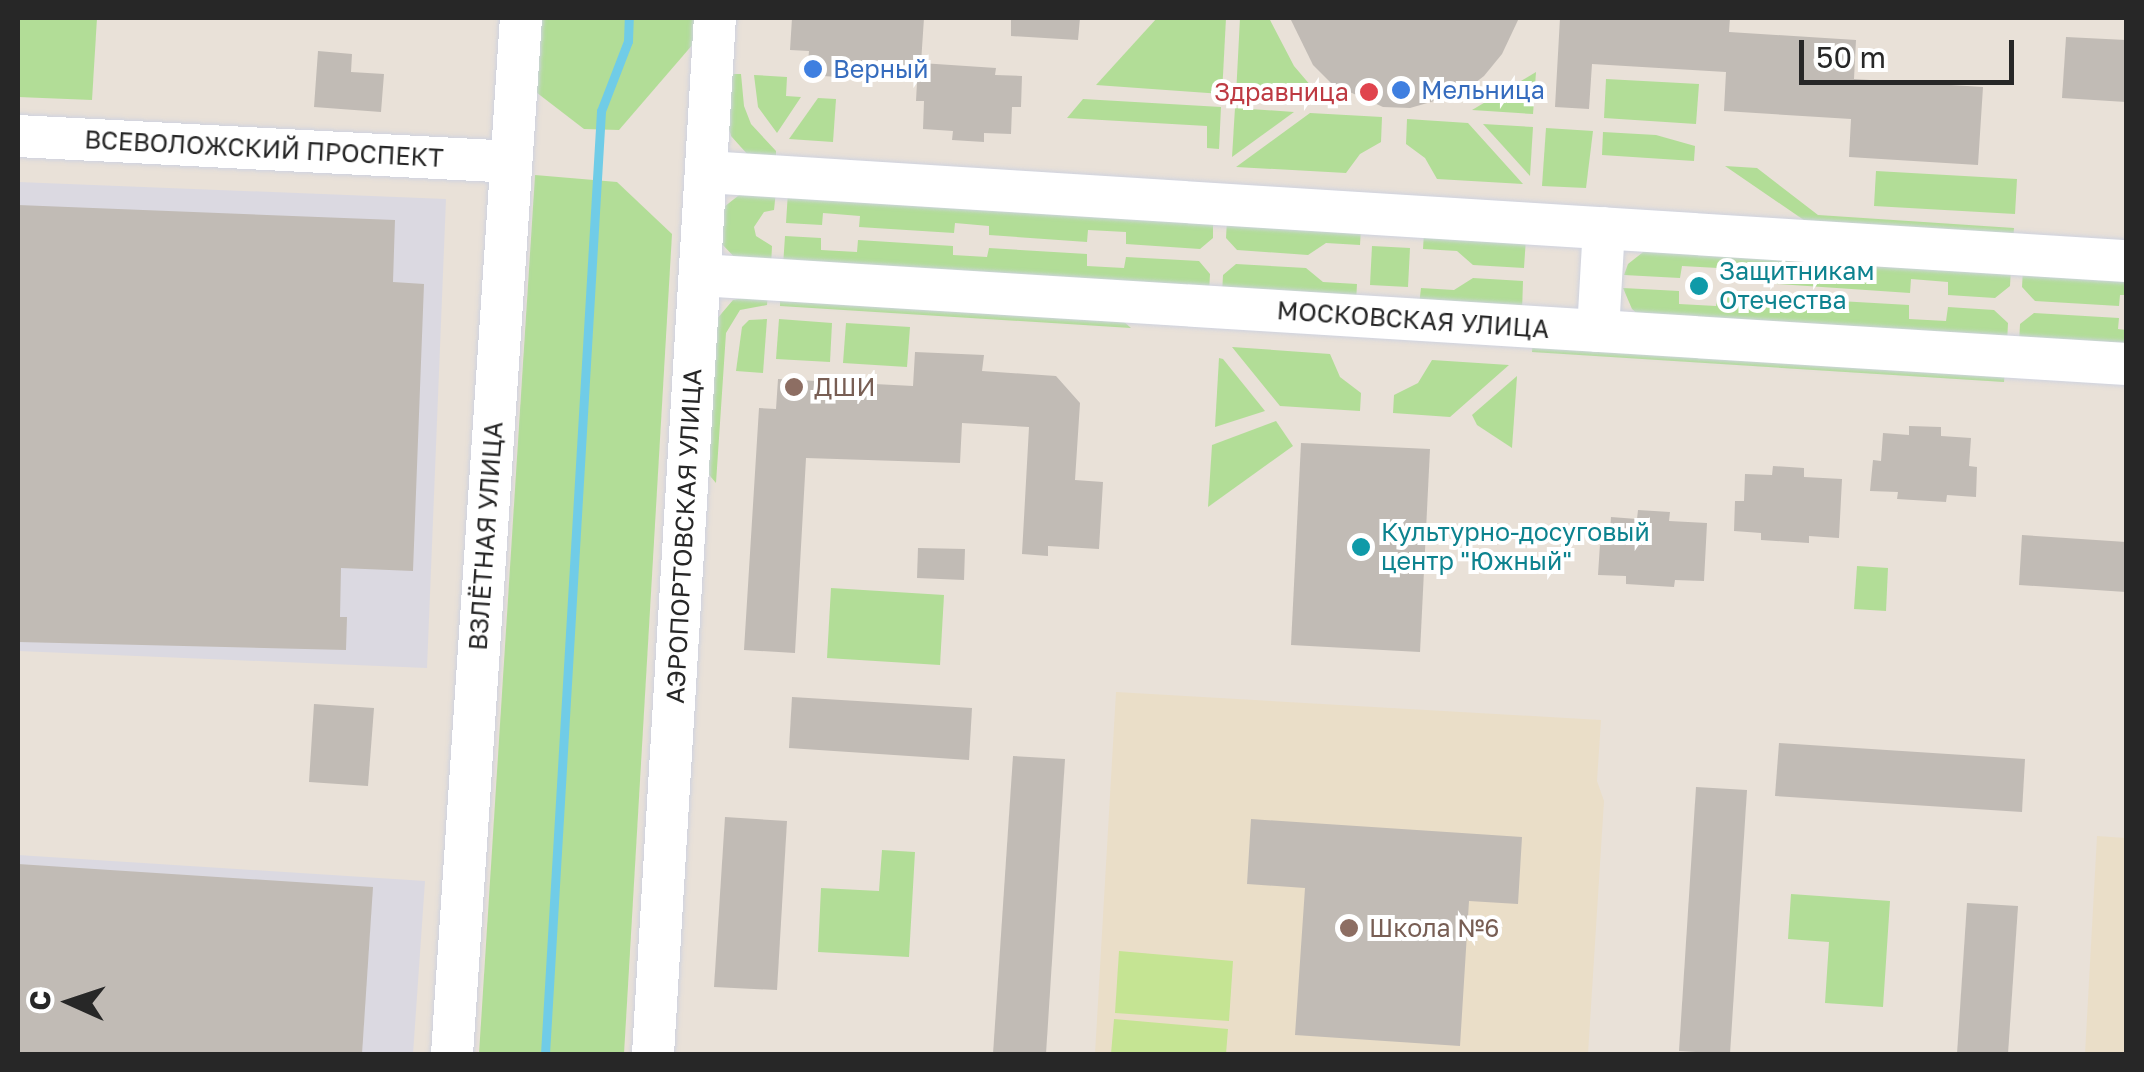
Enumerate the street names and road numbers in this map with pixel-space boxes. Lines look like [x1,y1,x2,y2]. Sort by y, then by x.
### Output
street label: ВСЕВОЛОЖСКИЙ ПРОСПЕКТ [84,125,444,173]
street label: МОСКОВСКАЯ УЛИЦА [1276,296,1550,344]
street label: АЭРОПОРТОВСКАЯ УЛИЦА [660,368,708,704]
street label: ВЗЛЁТНАЯ УЛИЦА [463,421,509,651]

